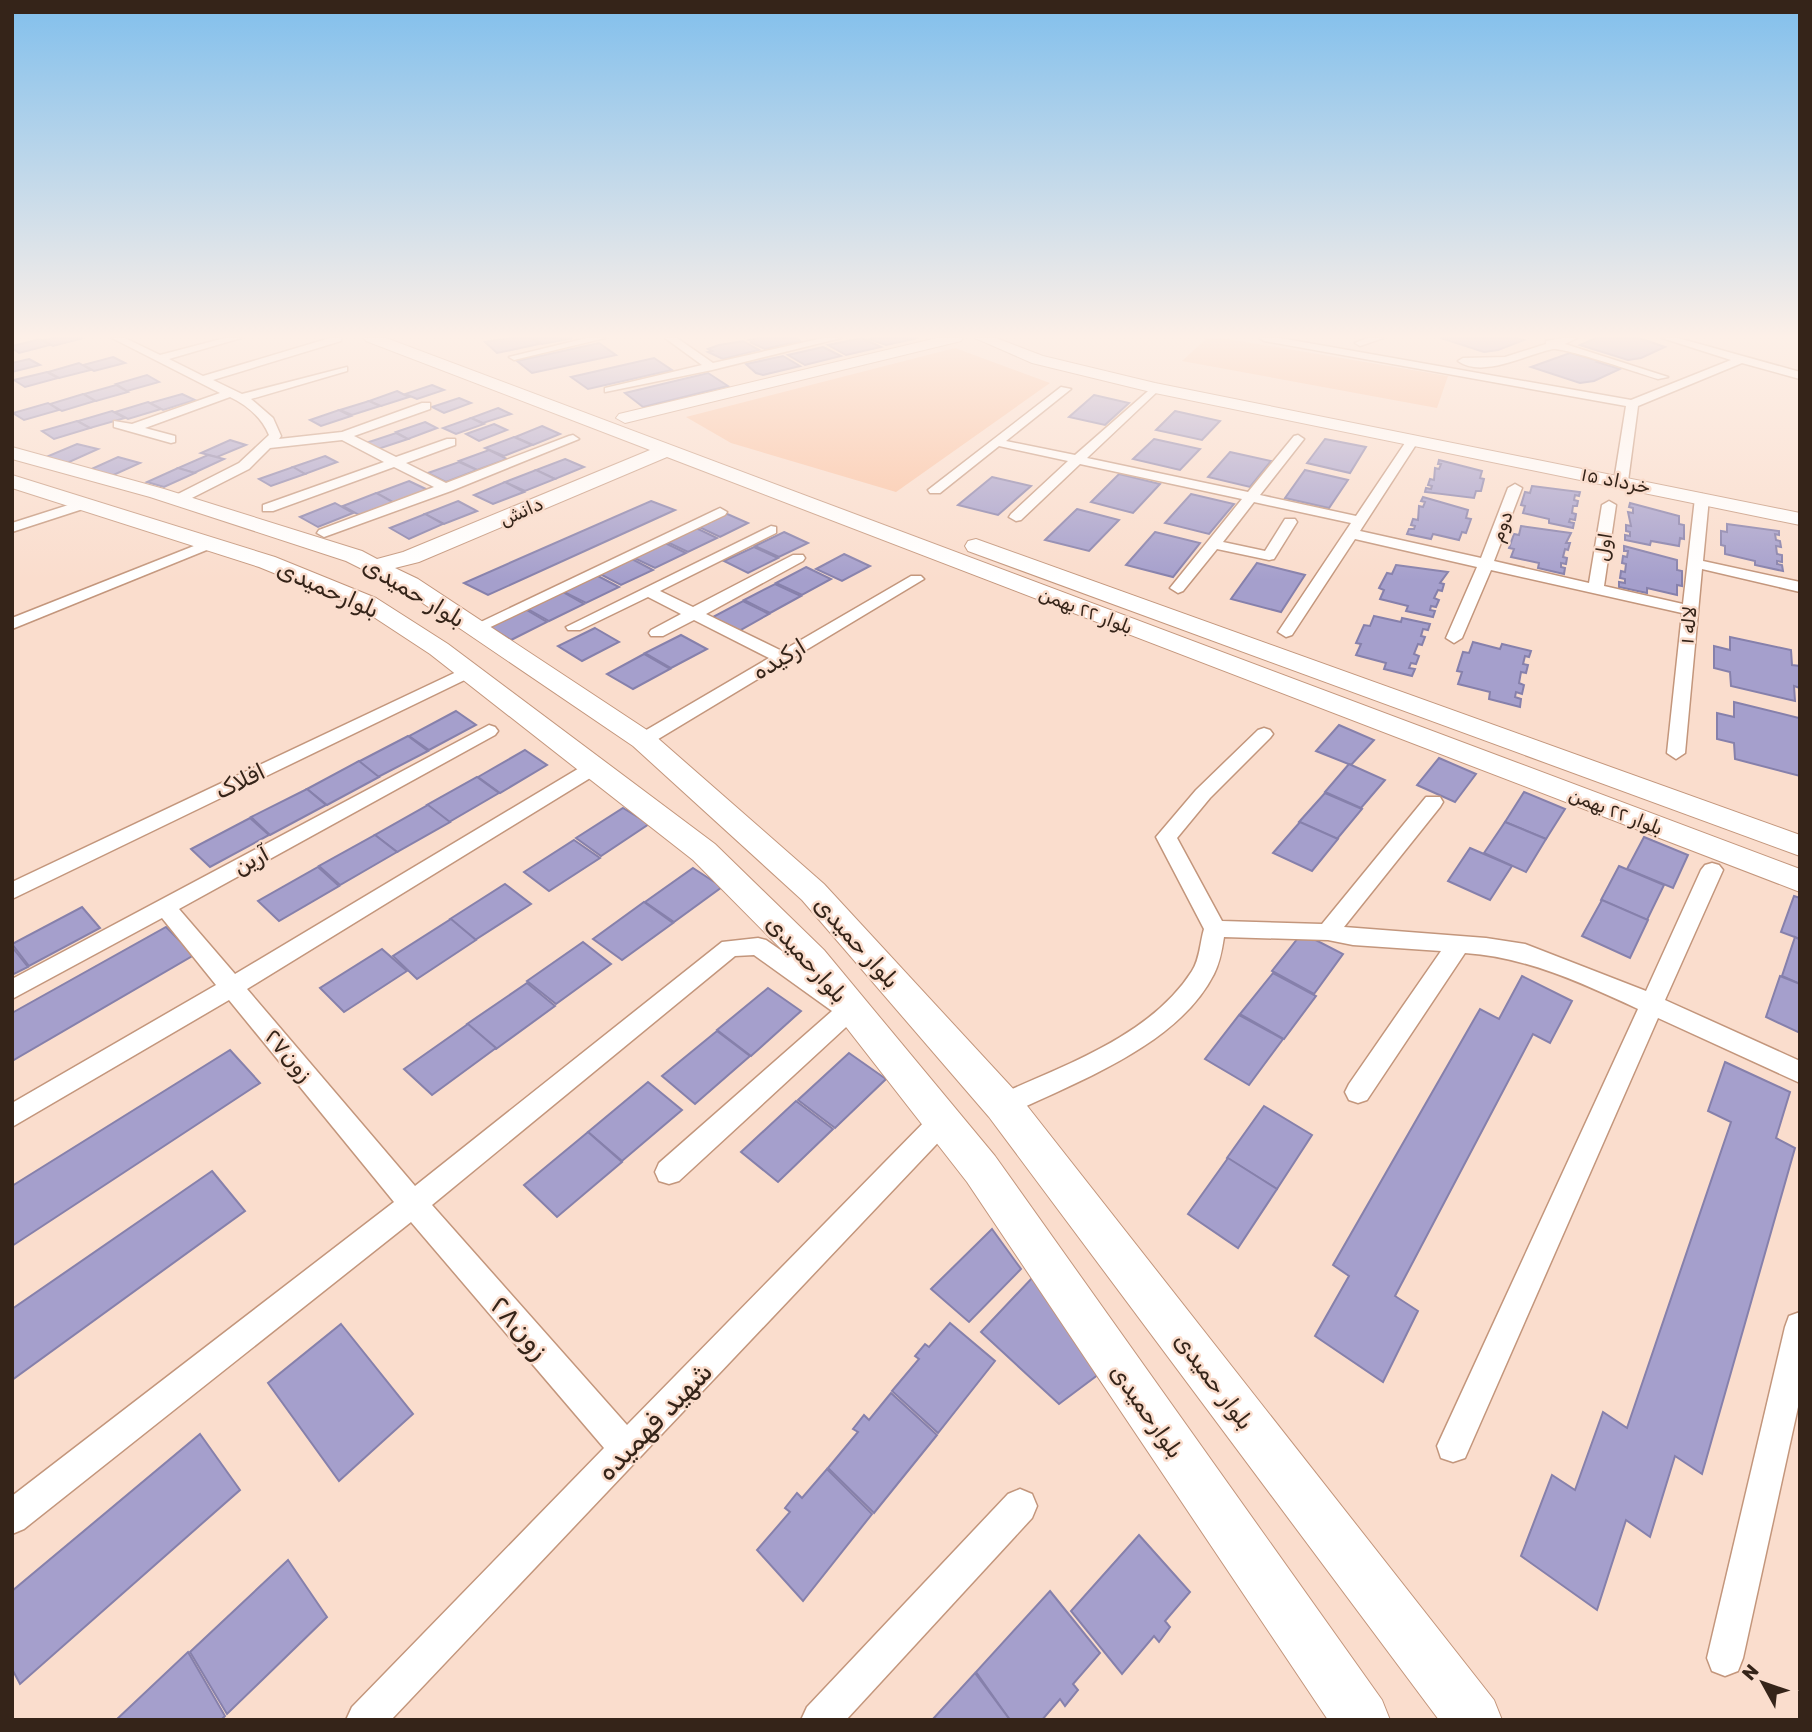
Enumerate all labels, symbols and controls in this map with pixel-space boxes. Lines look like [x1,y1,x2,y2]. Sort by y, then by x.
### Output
street label: ۱۵ خرداد [1579,463,1653,498]
street label: دانش [496,492,547,531]
street label: دوم [1485,508,1519,545]
street label: اول [1590,531,1617,563]
street label: بلوار حمیدی [358,551,470,633]
street label: بلوارحمیدی [273,554,383,624]
street label: بلوار ۲۲ بهمن [1036,582,1136,639]
street label: لاله ۱ [1675,605,1702,645]
street label: ارکیده [747,632,811,686]
street label: افلاک [210,757,270,805]
street label: بلوار ۲۲ بهمن [1566,783,1666,840]
street label: آرین [228,839,274,881]
street label: بلوار حمیدی [808,890,906,994]
street label: بلوارحمیدی [760,909,854,1009]
street label: زون۲۷ [259,1023,319,1087]
street label: زون۲۸ [483,1289,556,1366]
street label: بلوار حمیدی [1168,1327,1260,1435]
street label: شهید فهمیده [590,1355,719,1488]
street label: بلوارحمیدی [1104,1359,1190,1463]
north arrow [1728,1648,1798,1718]
text: N [1737,1660,1764,1685]

